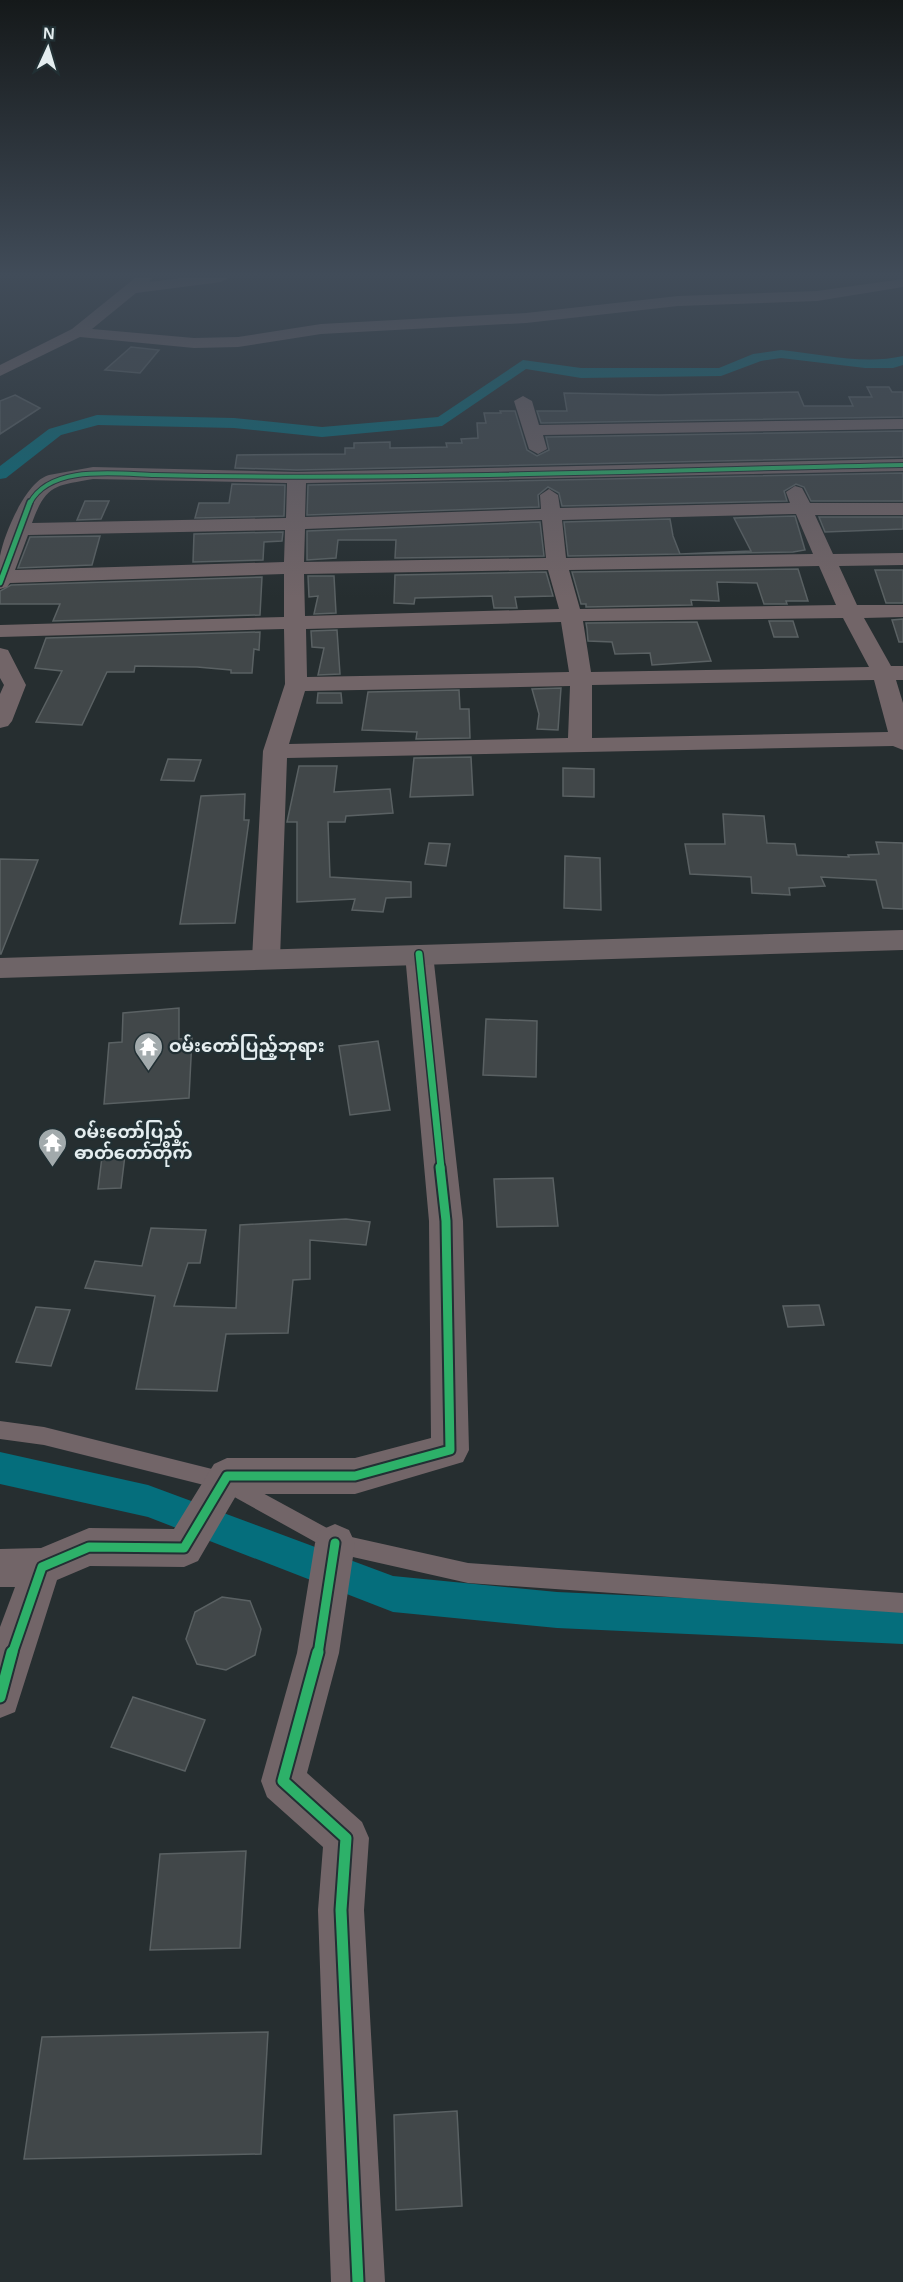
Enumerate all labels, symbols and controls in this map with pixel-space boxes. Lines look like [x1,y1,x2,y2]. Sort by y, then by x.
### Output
north arrow [18,18,78,78]
text: N [43,25,55,42]
temple icon: ဝမ်းတော်ပြည့်ဘုရား [132,1030,164,1072]
place label: ဝမ်းတော်ပြည့်ဘုရား [169,1034,325,1060]
place label: ဝမ်းတော်ပြည့် ဓာတ်တော်တိုက် [74,1120,193,1167]
temple icon: ဝမ်းတော်ပြည့် ဓာတ်တော်တိုက် [37,1126,69,1168]

